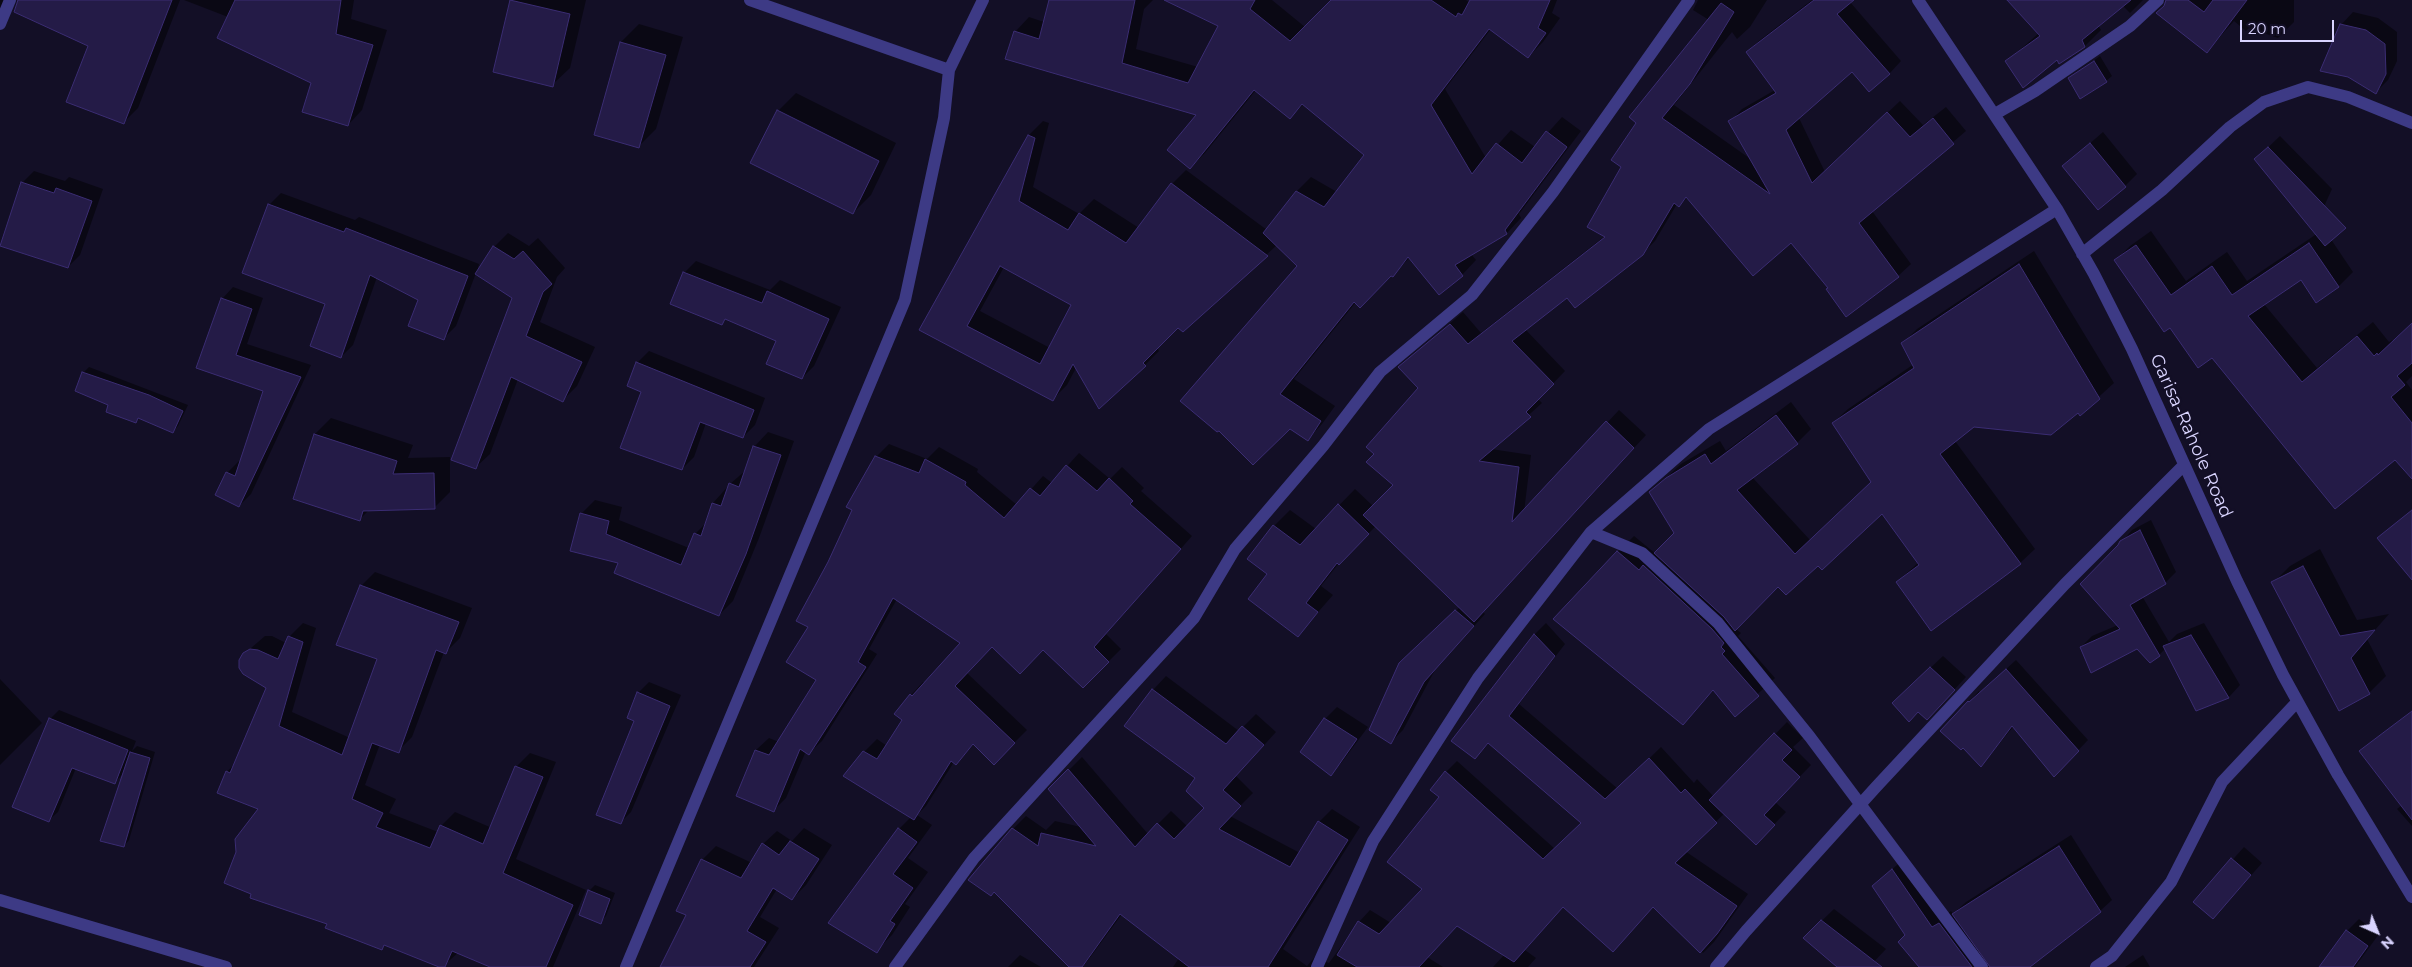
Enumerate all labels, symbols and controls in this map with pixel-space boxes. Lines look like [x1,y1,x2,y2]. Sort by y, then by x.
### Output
scale bar [2242,10,2336,42]
text: 20 m [2248,19,2286,38]
street label: Garisa-Rahole Road [2145,351,2237,521]
north arrow [2352,907,2402,957]
text: N [2377,932,2398,953]

